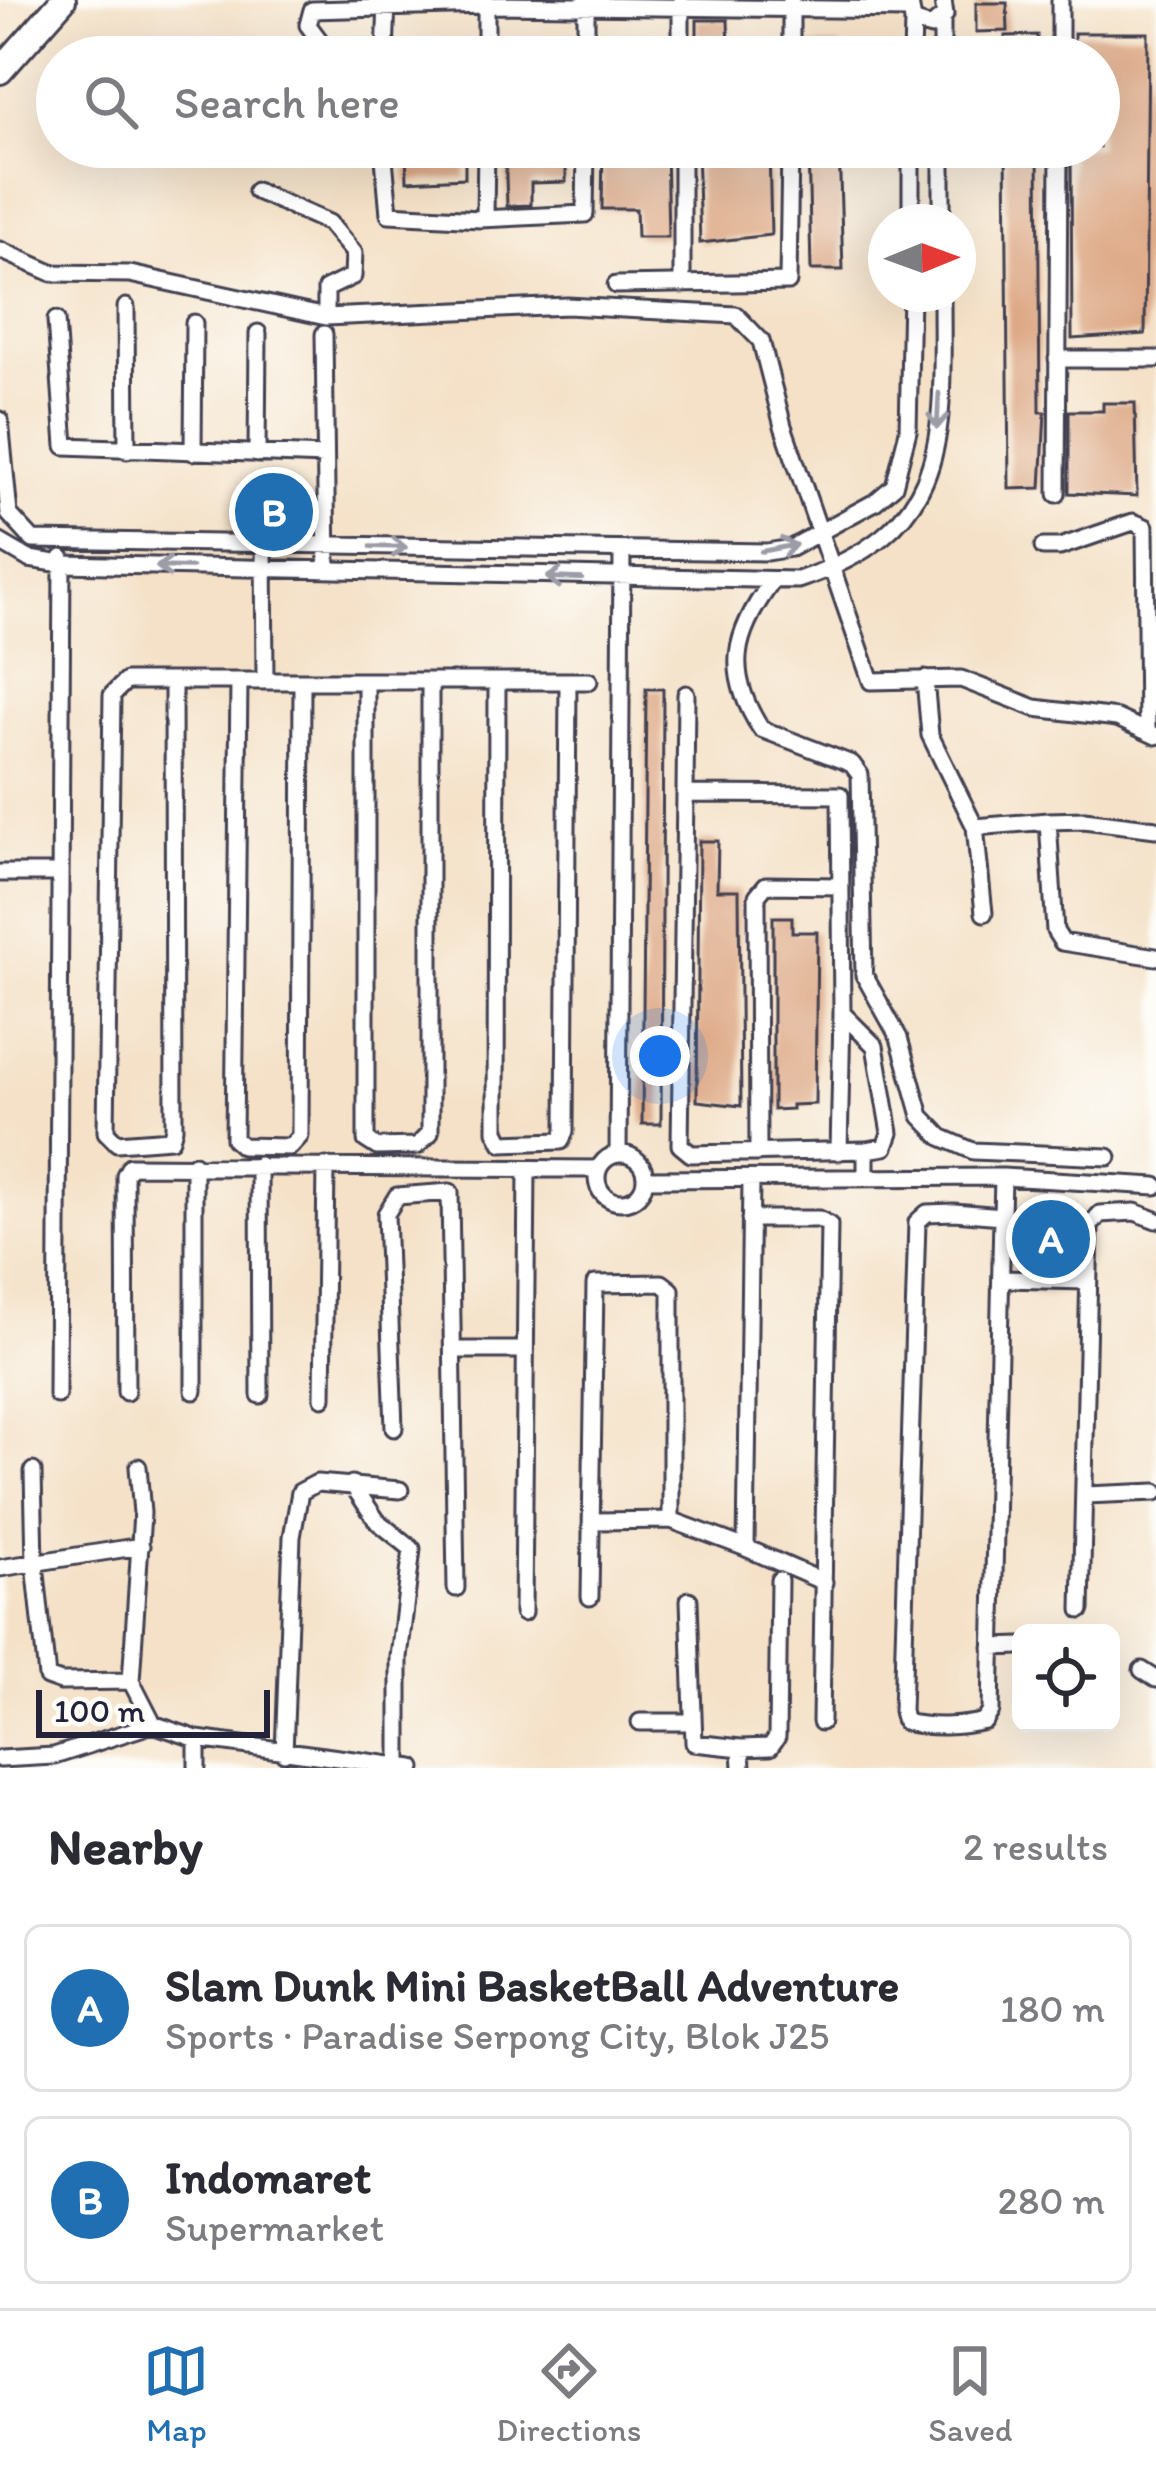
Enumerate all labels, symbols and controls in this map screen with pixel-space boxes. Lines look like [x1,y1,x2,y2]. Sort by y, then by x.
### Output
search box [36,36,1120,168]
icon: search [78,69,144,135]
text: Search here [174,75,400,129]
north arrow [868,204,976,312]
one-way arrow [926,391,949,430]
pin: B [235,467,313,557]
one-way arrow [369,535,408,558]
one-way arrow [758,536,797,558]
one-way arrow [155,555,194,578]
one-way arrow [545,566,584,589]
your location [630,1026,690,1086]
pin: A [1012,1194,1090,1284]
map controls [1012,1624,1120,1732]
button: locate [1012,1624,1120,1732]
scale bar [36,1684,270,1737]
text: 100 m [54,1691,145,1730]
text: Nearby [48,1816,203,1877]
text: 2 results [963,1823,1108,1870]
text: Slam Dunk Mini BasketBall Adventure [165,1958,899,2012]
text: A [78,1985,102,2032]
text: 180 m [1000,1985,1105,2032]
text: Sports · Paradise Serpong City, Blok J25 [165,2012,829,2059]
text: Indomaret [165,2150,371,2204]
text: B [77,2177,103,2224]
text: 280 m [998,2177,1105,2224]
text: Supermarket [165,2204,384,2251]
tab: Map [143,2338,209,2449]
tab: Directions [496,2338,641,2449]
tab: Saved [928,2338,1013,2449]

